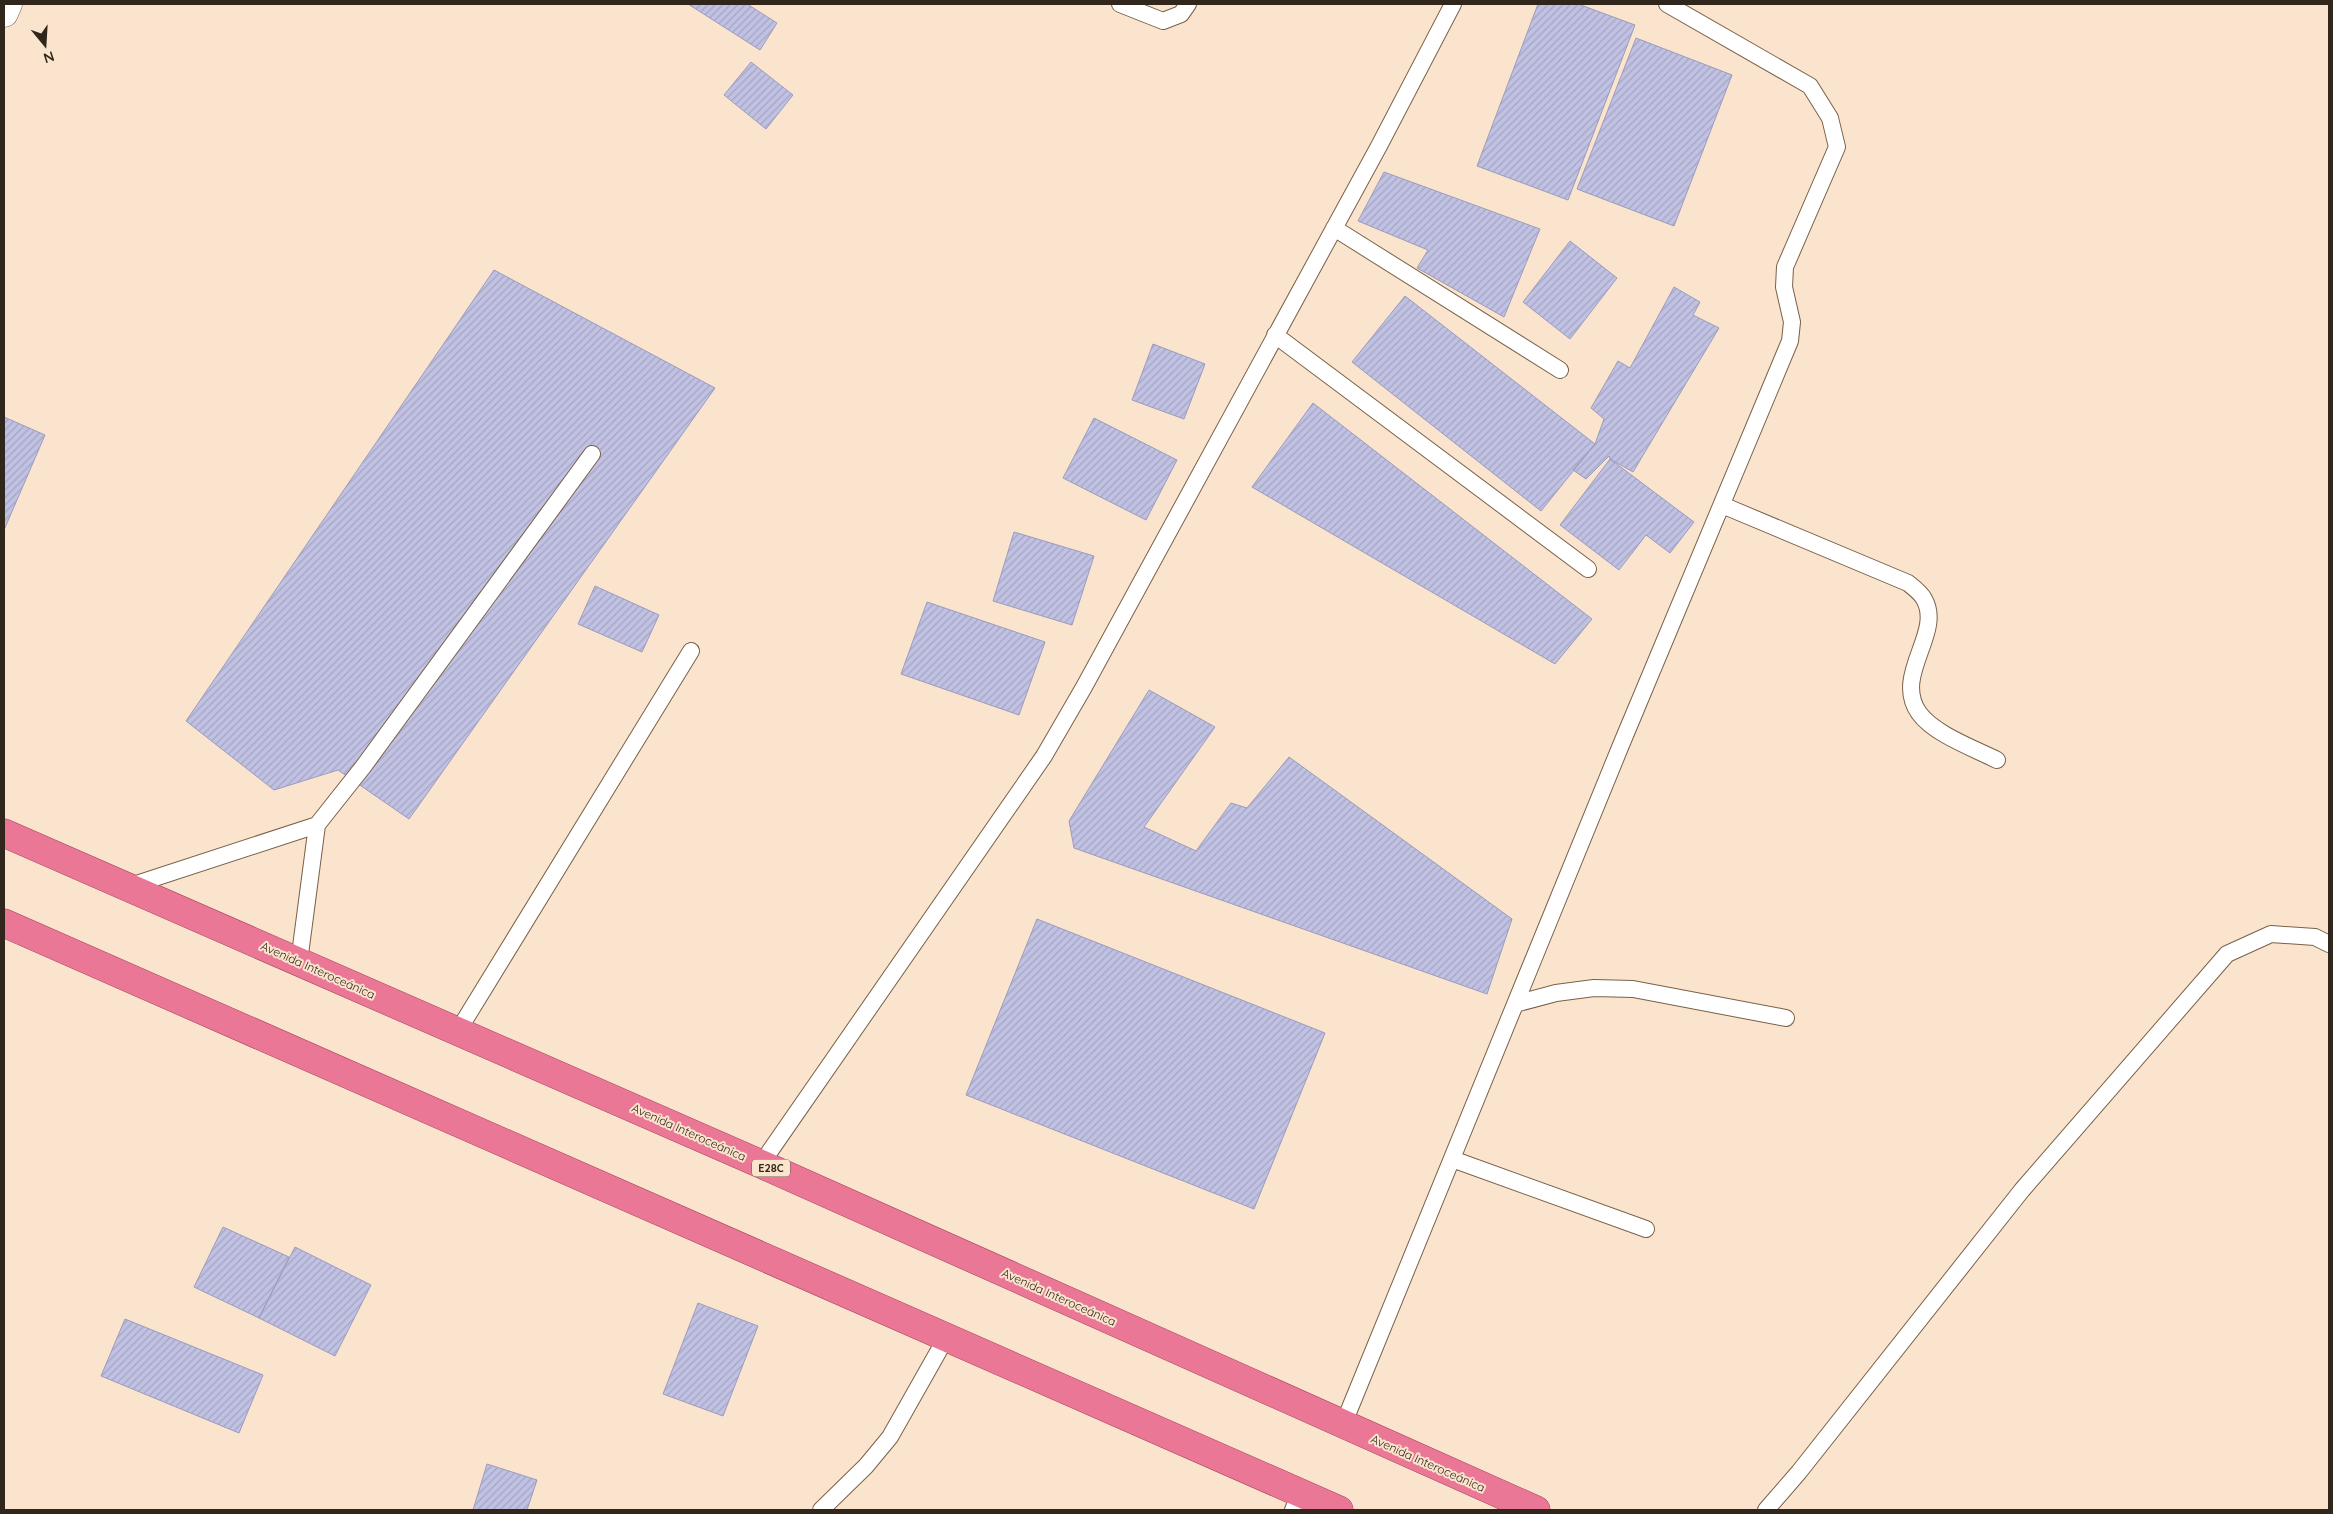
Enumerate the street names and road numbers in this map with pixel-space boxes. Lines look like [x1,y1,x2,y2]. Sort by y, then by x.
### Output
street label: Avenida Interoceánica [259,938,377,1002]
street label: Avenida Interoceánica [630,1100,748,1164]
road number: E28C [752,1160,790,1176]
street label: Avenida Interoceánica [1000,1265,1118,1329]
street label: Avenida Interoceánica [1369,1431,1487,1495]

